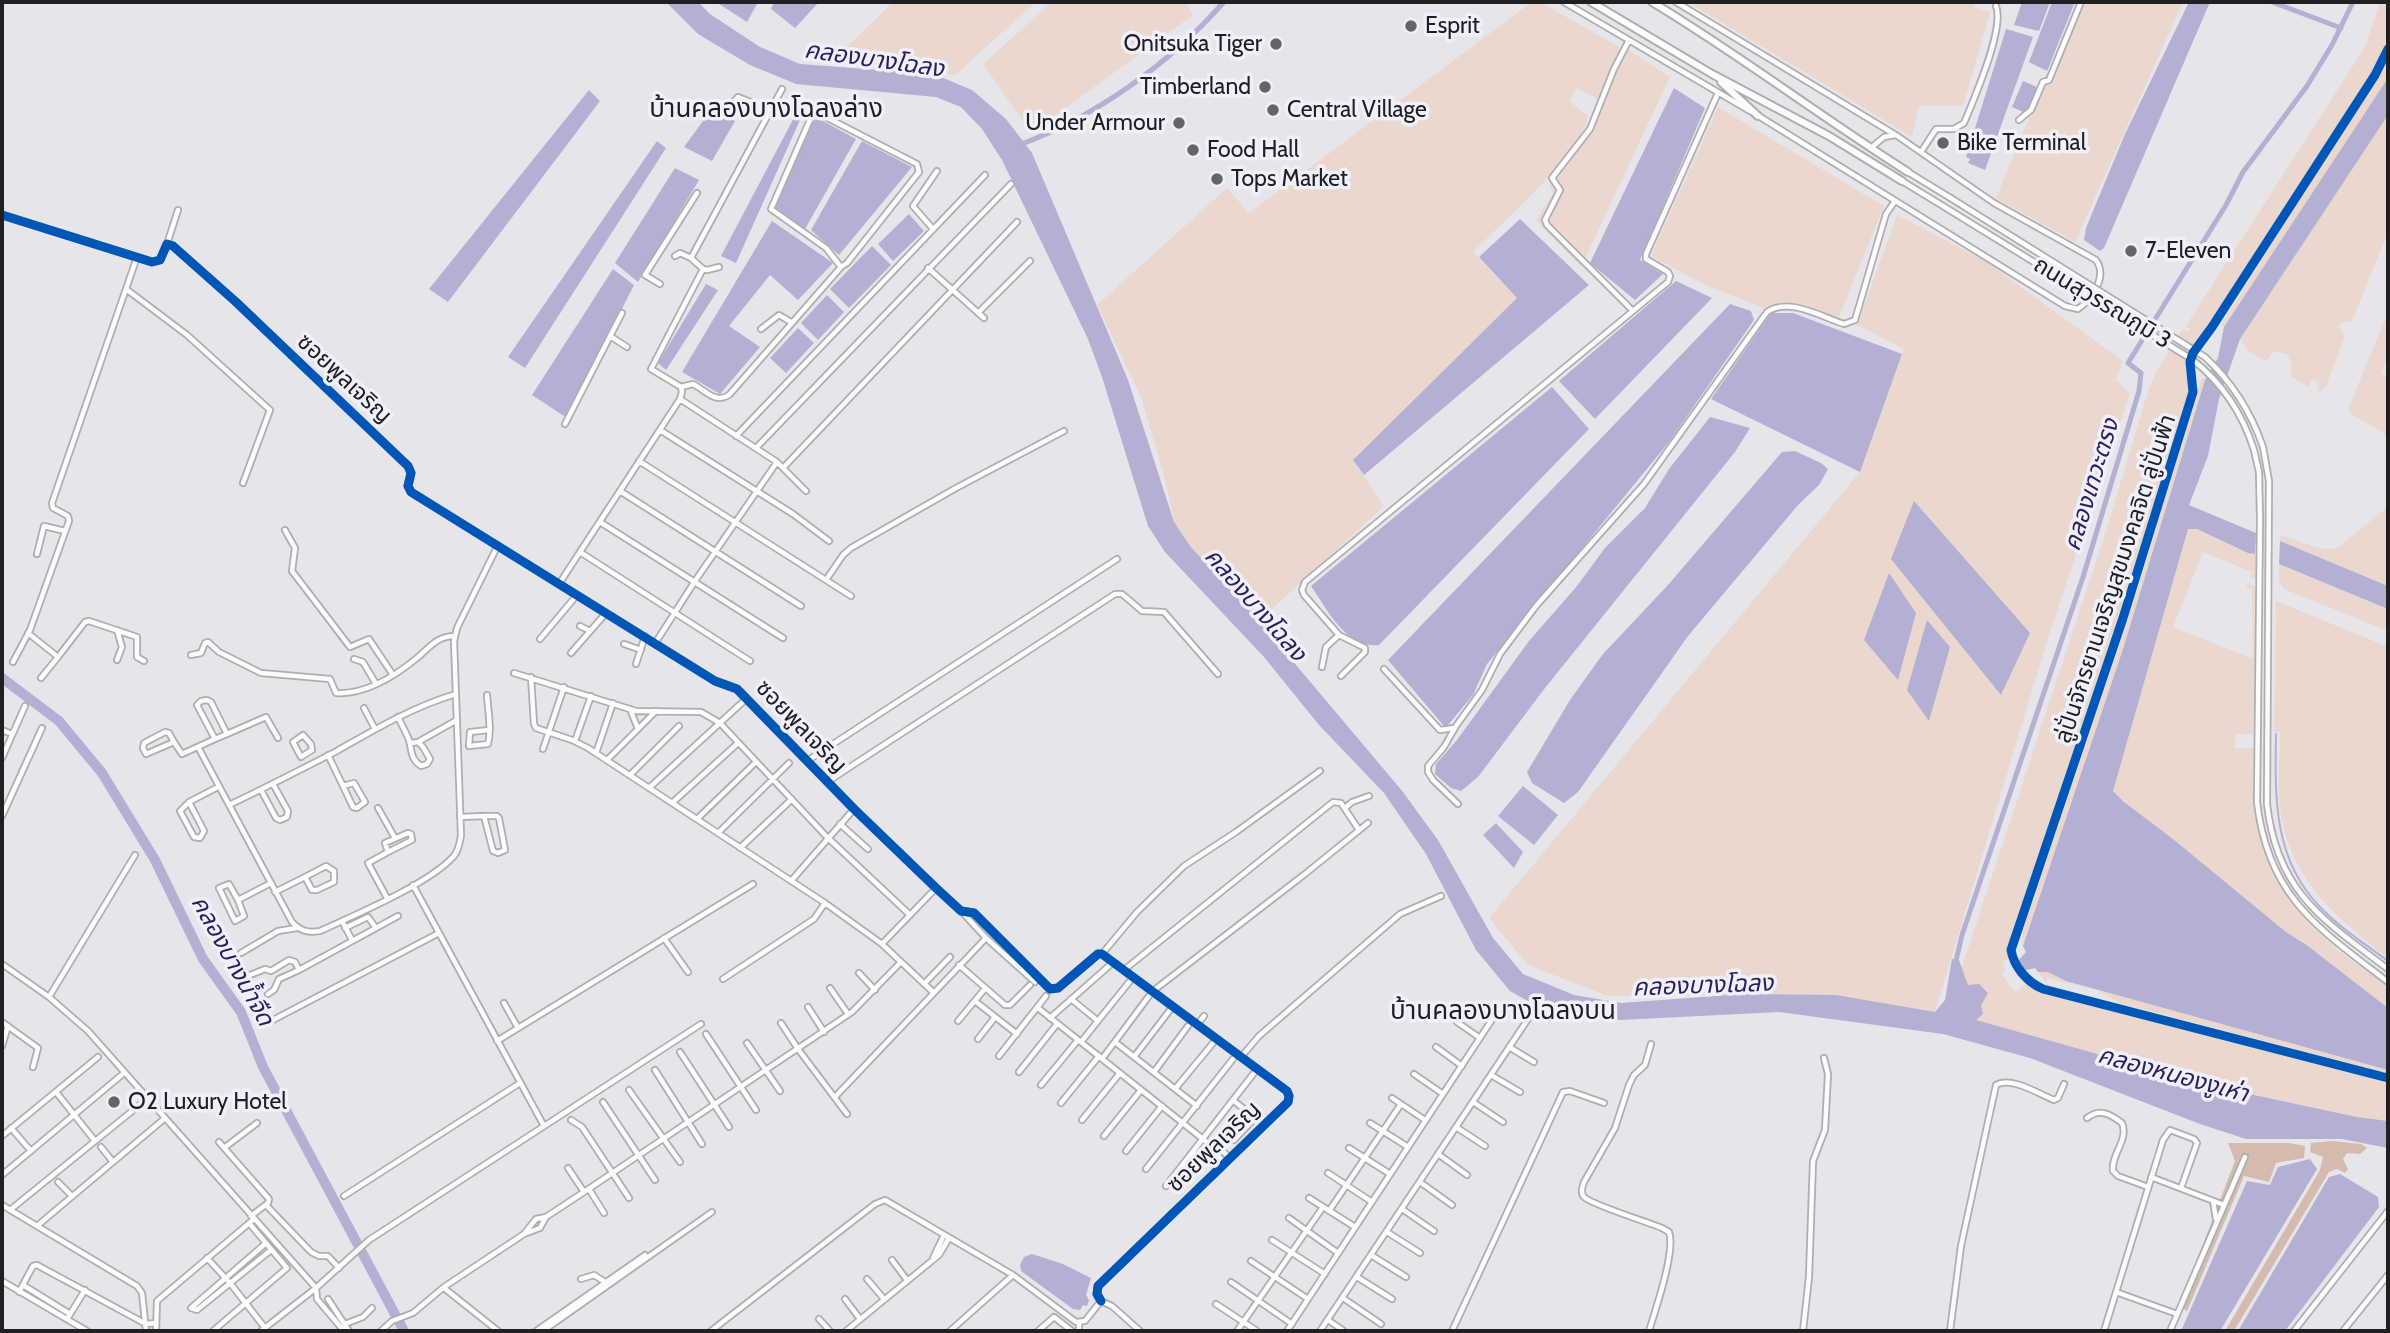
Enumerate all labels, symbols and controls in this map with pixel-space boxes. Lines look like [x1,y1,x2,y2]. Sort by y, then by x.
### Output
place label: Esprit [1425,12,1480,40]
marker: Esprit [1403,18,1419,34]
place label: Onitsuka Tiger [1124,30,1262,58]
water label: คลองบางโฉลง [802,36,946,84]
marker: Onitsuka Tiger [1268,36,1284,52]
place label: Timberland [1140,73,1251,101]
marker: Timberland [1257,79,1273,95]
district label: บ้านคลองบางโฉลงล่าง [649,93,883,125]
place label: Central Village [1287,96,1427,124]
marker: Central Village [1265,102,1281,118]
place label: Under Armour [1025,109,1165,137]
marker: Under Armour [1171,115,1187,131]
place label: Bike Terminal [1957,129,2086,157]
marker: Bike Terminal [1935,135,1951,151]
place label: Food Hall [1207,136,1299,164]
marker: Food Hall [1185,142,1201,158]
place label: Tops Market [1231,165,1348,193]
marker: Tops Market [1209,171,1225,187]
place label: 7-Eleven [2145,237,2231,265]
marker: 7-Eleven [2123,243,2139,259]
street label: ถนนสุวรรณภูมิ 3 [2028,251,2176,355]
street label: ซอยพูลเจริญ [291,328,397,430]
street label: ลู่ปั่นจักรยานเจริญสุขมงคลจิต ลู่ปั่นฟ้า [2050,411,2182,747]
water label: คลองเทวะตรง [2058,415,2126,555]
water label: คลองบางโฉลง [1198,543,1312,667]
street label: ซอยพูลเจริญ [750,675,852,779]
water label: คลองบางน้ำจืด [184,891,280,1031]
water label: คลองบางโฉลง [1632,969,1774,1003]
district label: บ้านคลองบางโฉลงบน [1390,995,1616,1027]
water label: คลองหนองงูเห่า [2095,1041,2251,1109]
place label: O2 Luxury Hotel [128,1088,287,1116]
marker: O2 Luxury Hotel [106,1094,122,1110]
street label: ซอยพูลเจริญ [1162,1096,1266,1198]

